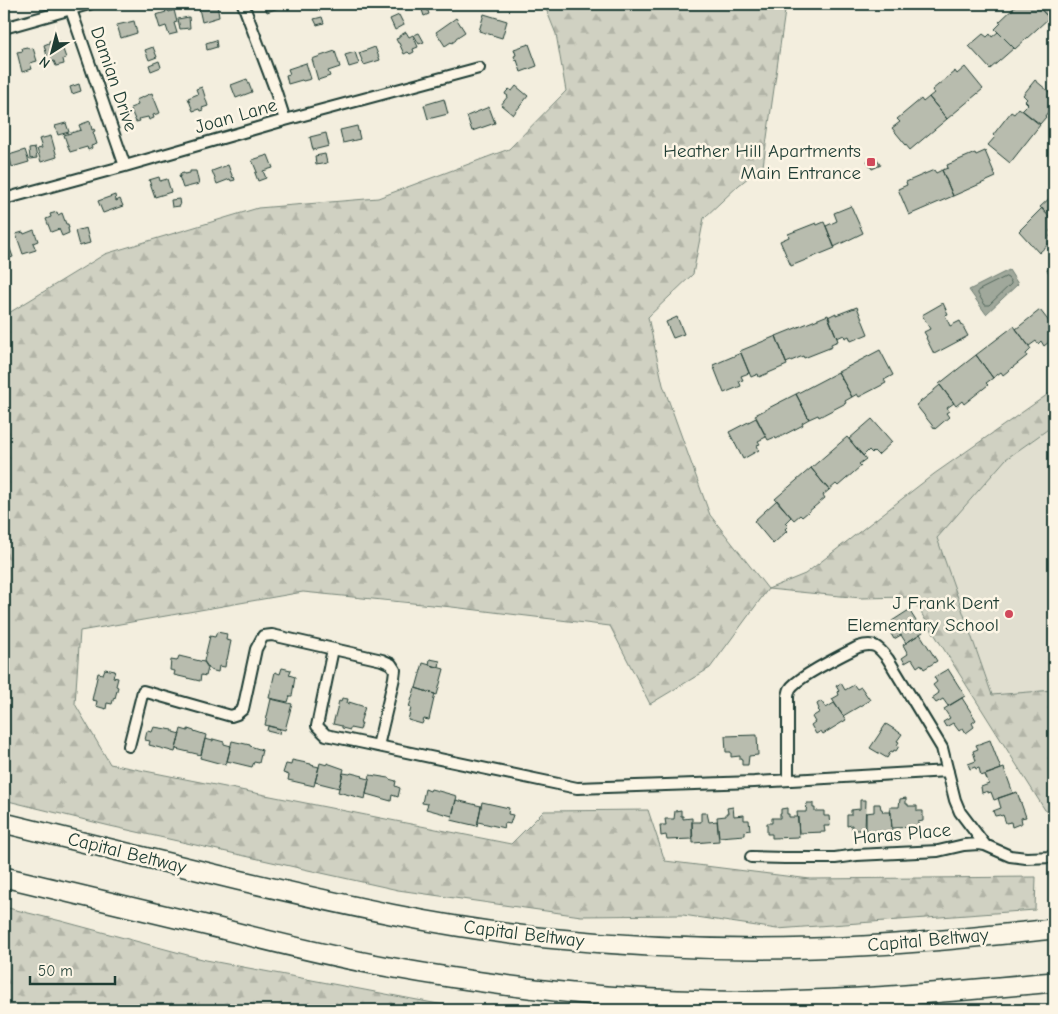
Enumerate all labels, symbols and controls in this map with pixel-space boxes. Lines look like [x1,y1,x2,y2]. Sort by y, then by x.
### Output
street label: Damian Drive [86,24,142,134]
north arrow [28,28,78,78]
text: N [36,53,53,72]
street label: Joan Lane [192,94,280,138]
place label: Heather Hill Apartments Main Entrance [663,140,861,184]
marker: Heather Hill Apartments Main Entrance [865,156,877,168]
place label: J Frank Dent Elementary School [847,592,1000,636]
marker: J Frank Dent Elementary School [1003,608,1015,620]
street label: Haras Place [852,819,952,849]
street label: Capital Beltway [65,828,189,878]
street label: Capital Beltway [462,916,586,952]
street label: Capital Beltway [867,924,990,956]
scale bar [30,954,115,986]
text: 50 m [38,962,73,980]

